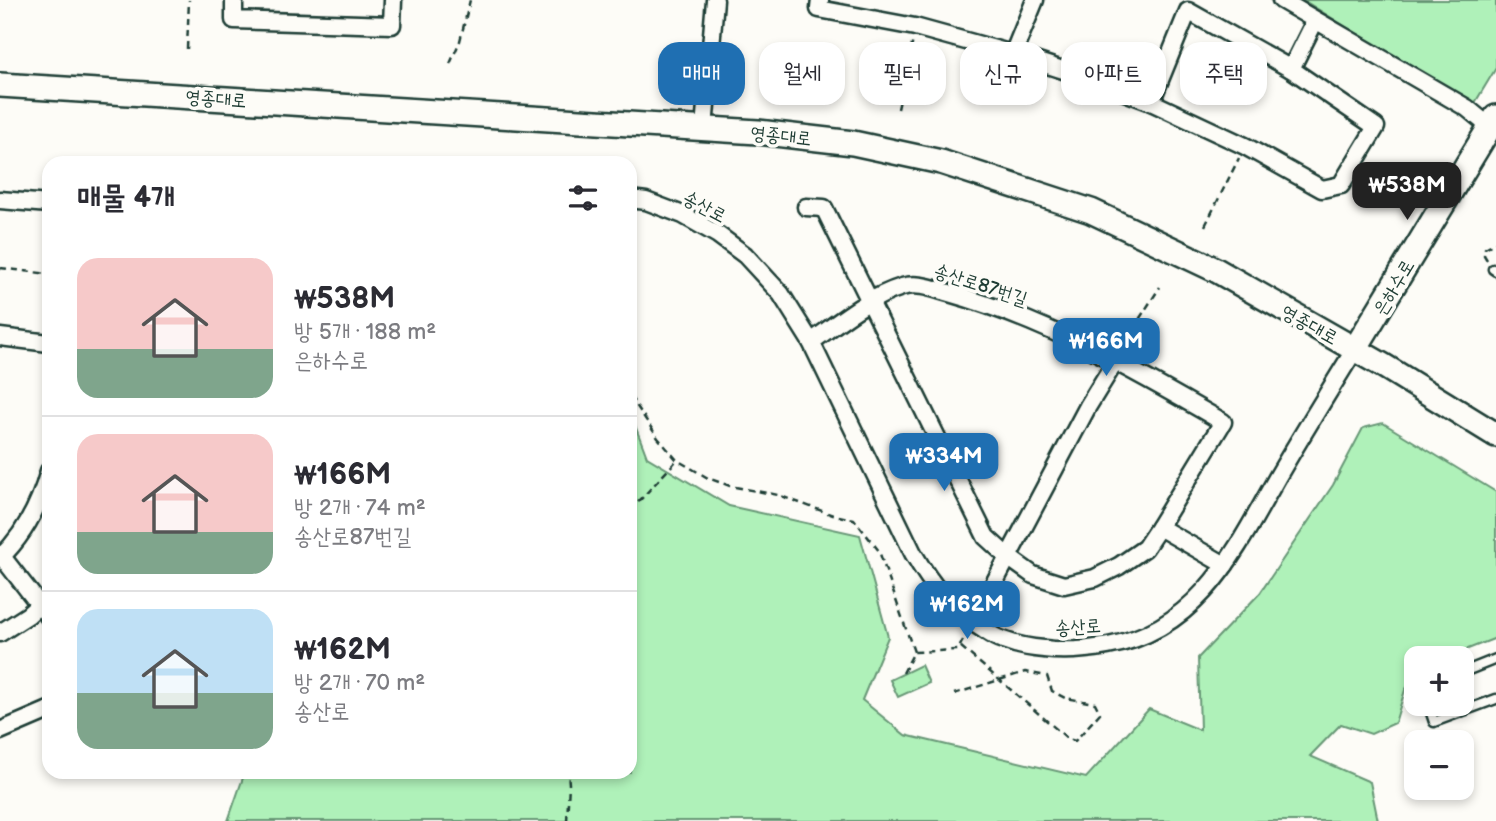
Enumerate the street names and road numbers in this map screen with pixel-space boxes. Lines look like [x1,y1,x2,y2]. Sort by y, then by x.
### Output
street label: 영종대로 [185,86,247,113]
street label: 영종대로 [749,122,812,151]
street label: 송산로 [679,186,730,228]
street label: 은하수로 [1369,256,1420,320]
street label: 송산로87번길 [931,260,1030,311]
street label: 영종대로 [1277,300,1342,350]
street label: 송산로 [1054,614,1102,641]

